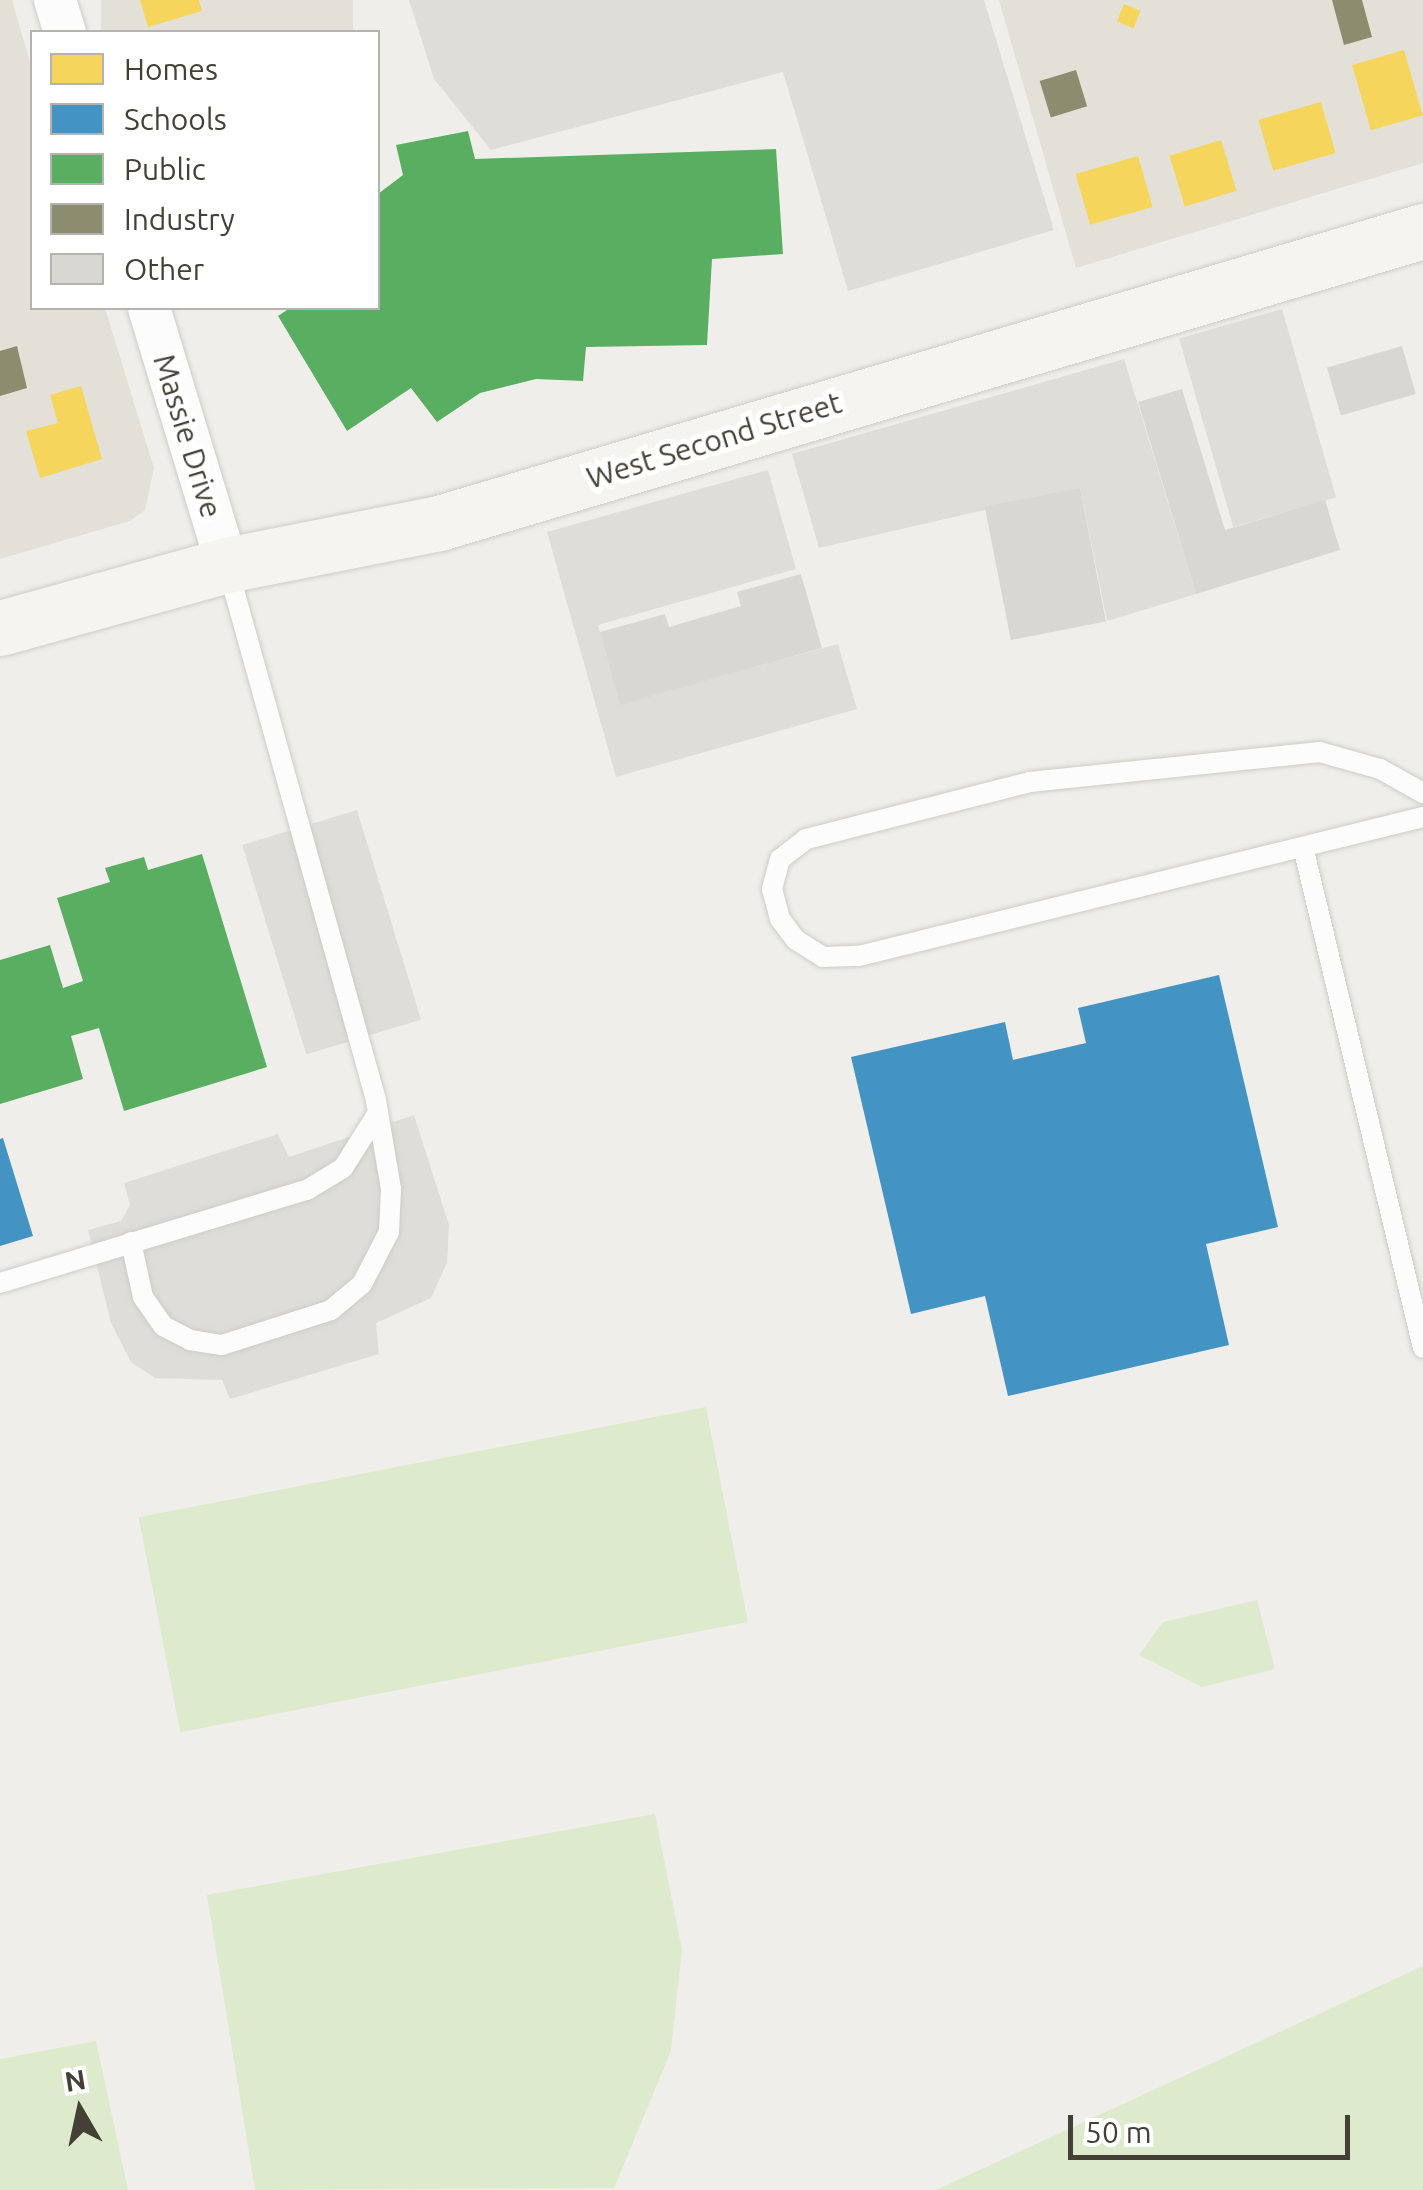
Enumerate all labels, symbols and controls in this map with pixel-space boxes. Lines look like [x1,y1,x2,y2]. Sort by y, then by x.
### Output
legend [30,30,380,310]
text: Homes [124,52,218,86]
text: Schools [124,102,227,136]
text: Public [124,152,206,186]
text: Industry [124,202,235,236]
text: Other [124,252,204,286]
street label: Massie Drive [146,350,230,522]
street label: West Second Street [582,384,846,496]
north arrow [30,2060,130,2160]
text: N [62,2063,88,2097]
scale bar [1073,2095,1356,2157]
text: 50 m [1085,2115,1152,2149]

